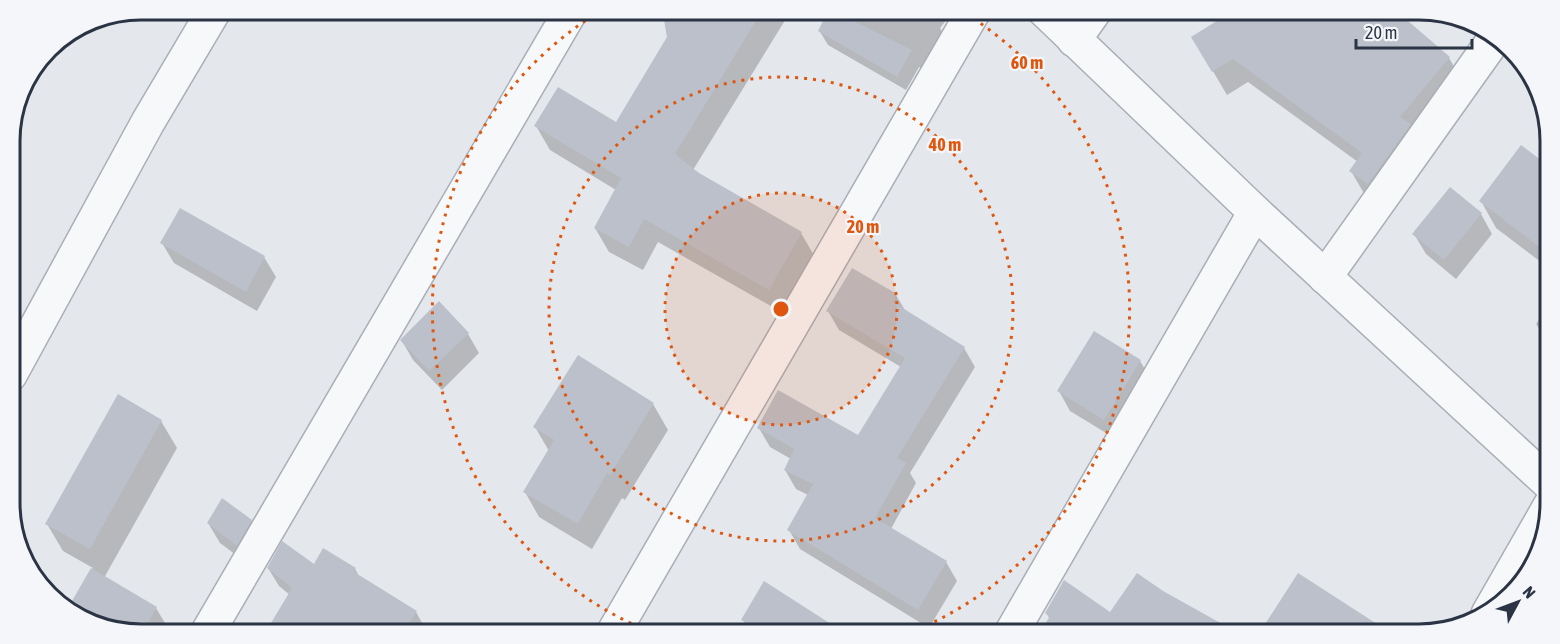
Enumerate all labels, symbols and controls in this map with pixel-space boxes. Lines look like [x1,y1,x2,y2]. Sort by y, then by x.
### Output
scale bar [1356,12,1472,50]
text: 20 m [1365,22,1397,43]
text: 60 m [1011,52,1043,73]
text: 40 m [928,134,961,155]
text: 20 m [847,216,879,237]
centre of rings [771,299,791,319]
north arrow [1488,572,1548,632]
text: N [1519,583,1539,602]

